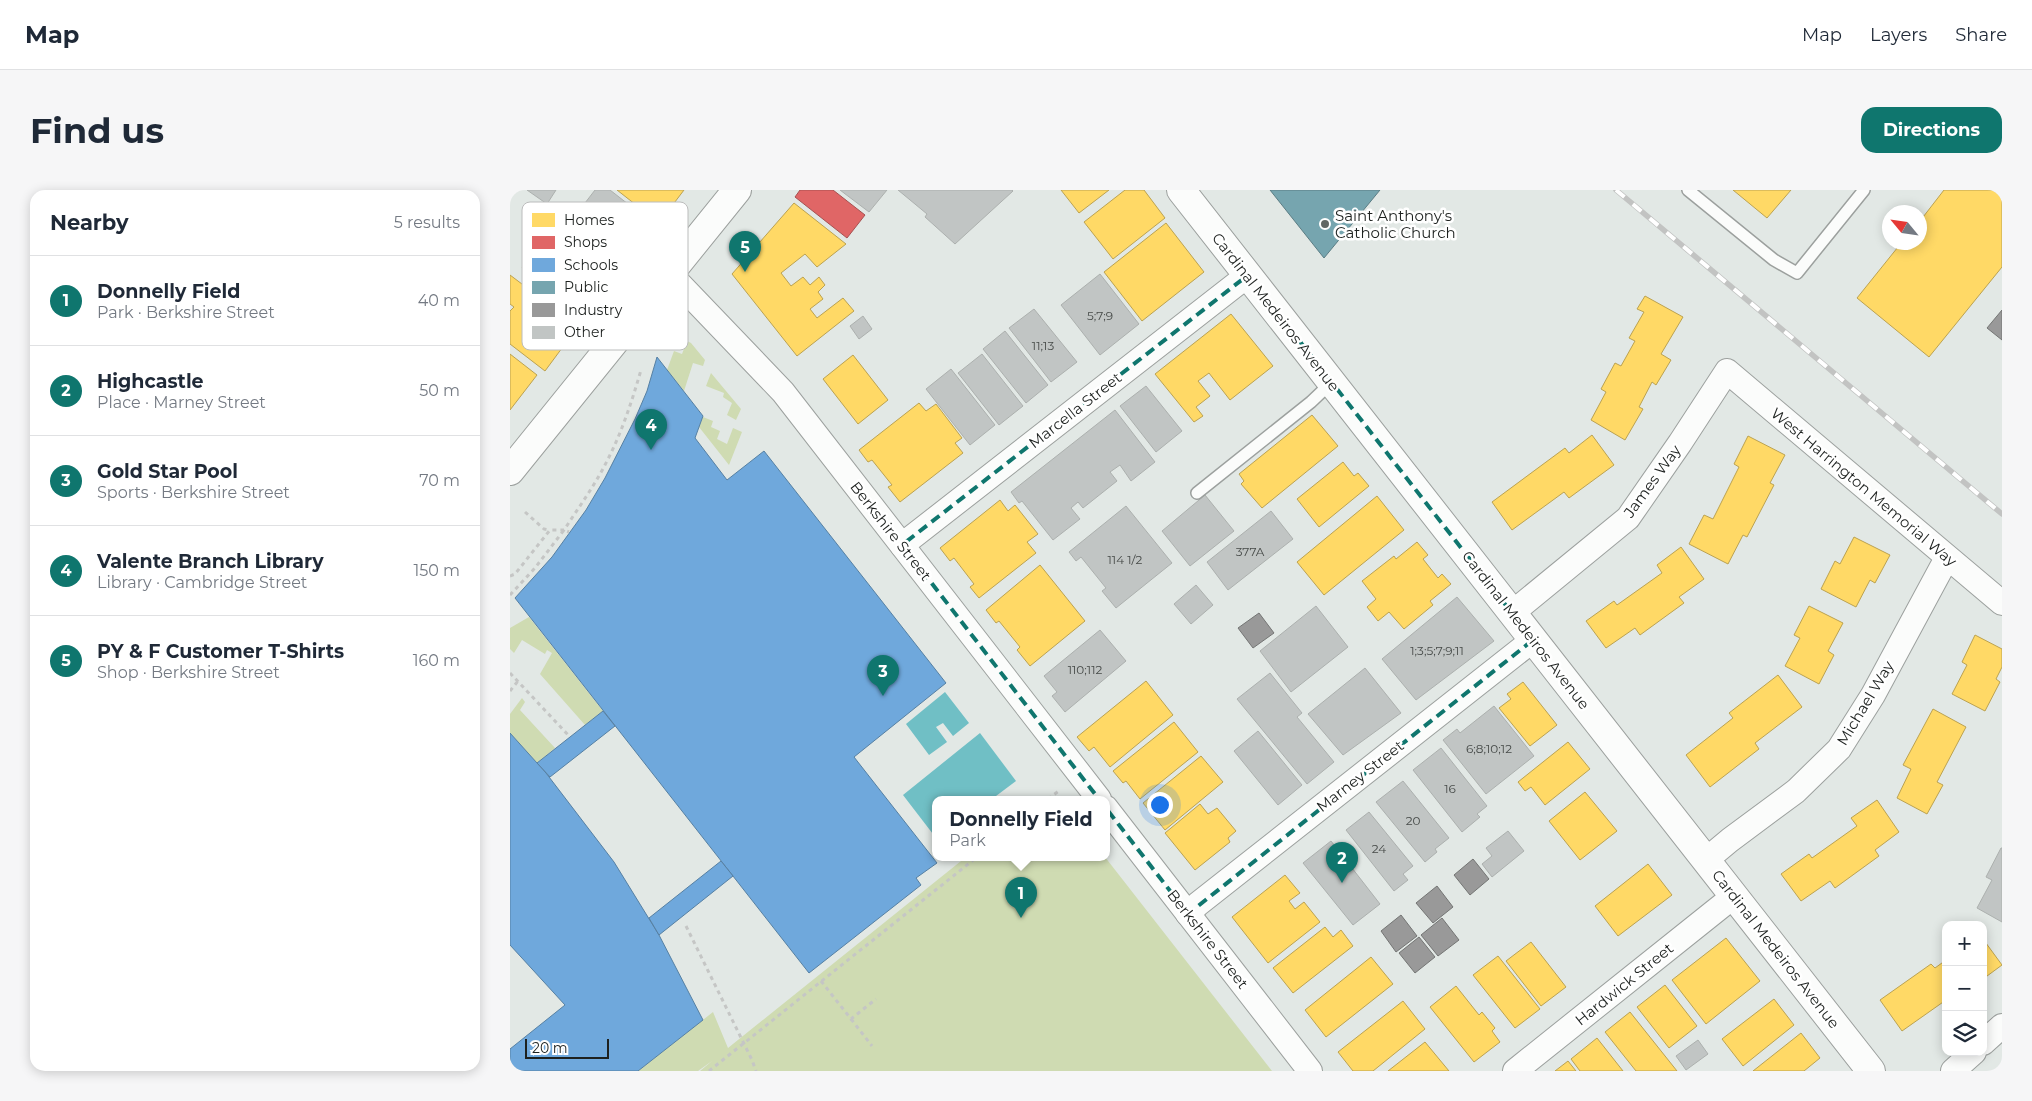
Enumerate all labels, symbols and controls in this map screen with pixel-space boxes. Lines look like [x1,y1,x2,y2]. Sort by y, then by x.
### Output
text: Map [25,20,79,49]
text: Map [1802,24,1842,46]
text: Layers [1870,24,1927,46]
text: Share [1955,24,2007,46]
button: Directions [1861,107,2002,153]
text: Find us [30,109,164,152]
legend [522,202,688,350]
north arrow [1882,205,1927,250]
place label: Saint Anthony's Catholic Church [1335,206,1456,242]
text: Nearby [50,210,129,235]
text: Homes [564,211,614,229]
text: 5 results [394,213,460,232]
marker: Saint Anthony's Catholic Church [1319,218,1331,230]
street label: Cardinal Medeiros Avenue [1208,229,1344,395]
pin: 5 [729,231,761,272]
text: Shops [564,233,607,251]
text: Schools [564,256,618,274]
text: Public [564,278,608,296]
text: Donnelly Field [97,280,240,303]
text: 1 [63,291,69,310]
text: 40 m [418,291,460,310]
text: Industry [564,301,623,319]
text: Park · Berkshire Street [97,303,275,322]
house number: 5;7;9 [1087,308,1113,323]
text: Other [564,323,605,341]
house number: 11;13 [1032,338,1054,353]
street label: Marcella Street [1025,368,1125,452]
text: Highcastle [97,370,204,393]
text: 2 [61,381,71,400]
text: 50 m [419,381,460,400]
text: Place · Marney Street [97,393,266,412]
street label: West Harrington Memorial Way [1767,404,1961,571]
pin: 4 [635,409,667,450]
street label: James Way [1619,440,1685,522]
text: Gold Star Pool [97,460,238,483]
text: 3 [61,471,71,490]
text: 70 m [419,471,460,490]
street label: Berkshire Street [846,478,936,584]
text: Sports · Berkshire Street [97,483,290,502]
house number: 377A [1236,544,1265,559]
street label: Cardinal Medeiros Avenue [1458,547,1594,713]
text: Valente Branch Library [97,550,324,573]
house number: 114 1/2 [1108,552,1143,567]
text: 4 [60,561,72,580]
text: 150 m [413,561,460,580]
text: Library · Cambridge Street [97,573,307,592]
text: PY & F Customer T-Shirts [97,640,344,663]
house number: 1;3;5;7;9;11 [1410,643,1464,658]
text: 5 [61,651,71,670]
text: 160 m [413,651,460,670]
pin: 3 [867,655,899,696]
street label: Michael Way [1832,657,1898,749]
house number: 110;112 [1068,662,1102,677]
text: Shop · Berkshire Street [97,663,280,682]
street label: Marney Street [1313,736,1407,816]
house number: 6;8;10;12 [1466,741,1512,756]
house number: 16 [1444,781,1456,796]
your location [1147,792,1173,818]
popup [932,796,1110,861]
text: Donnelly Field [949,808,1093,831]
house number: 20 [1406,813,1420,828]
text: Park [949,831,986,850]
house number: 24 [1372,841,1386,856]
pin: 2 [1326,842,1358,883]
street label: Cardinal Medeiros Avenue [1708,866,1844,1032]
pin: 1 [1005,877,1037,918]
street label: Berkshire Street [1163,886,1253,992]
map controls [1942,921,1987,1056]
button: + [1942,921,1987,966]
street label: Hardwick Street [1571,939,1677,1029]
button: − [1942,966,1987,1011]
button: layers [1942,1011,1987,1056]
scale bar [525,1036,609,1059]
text: 20 m [532,1039,568,1057]

